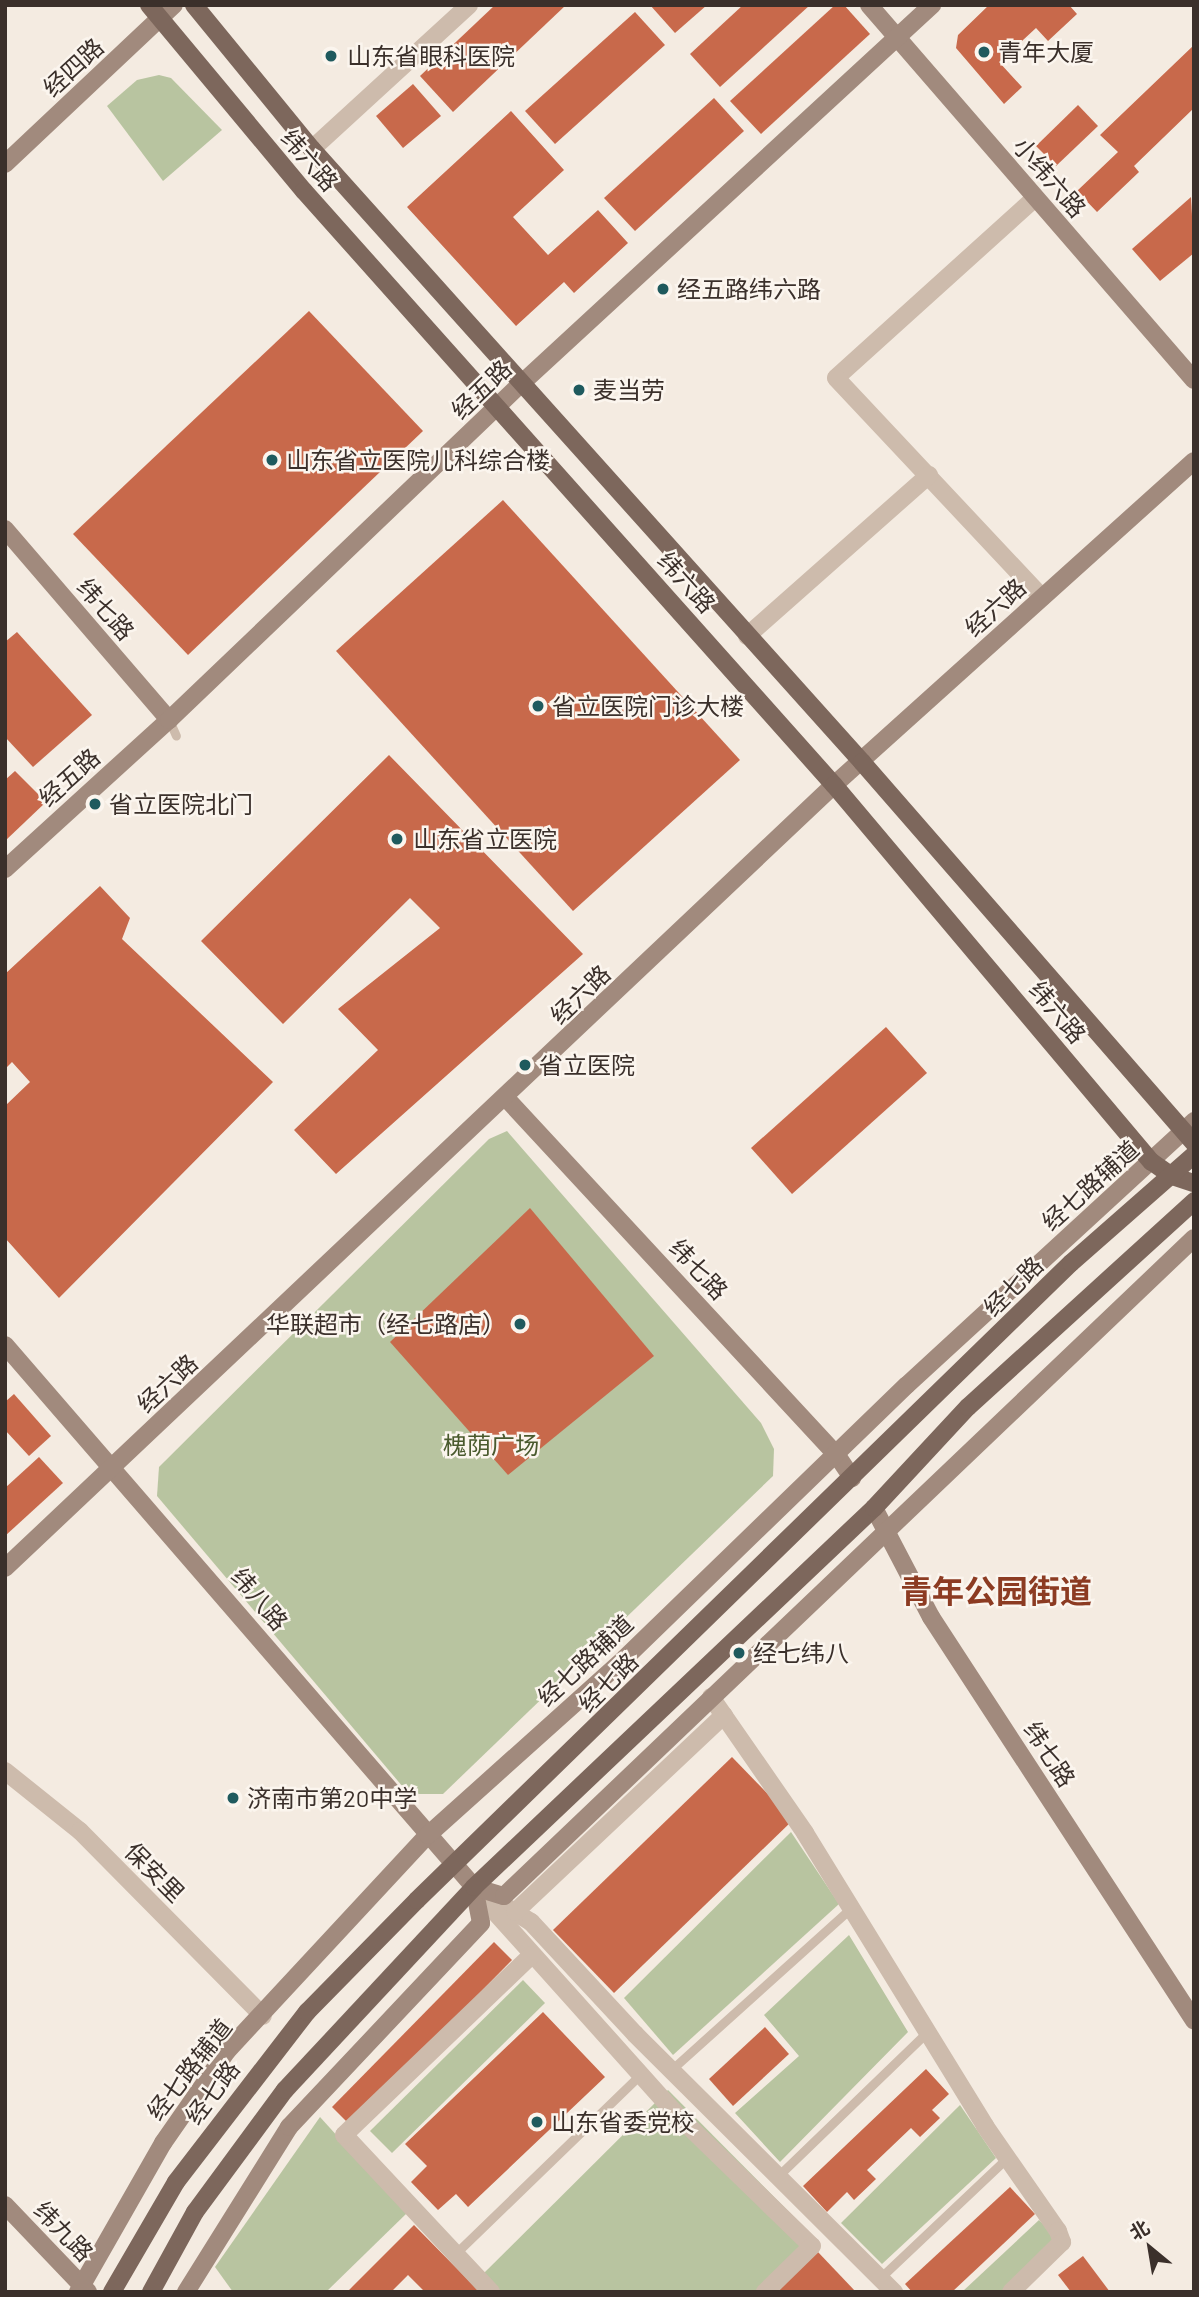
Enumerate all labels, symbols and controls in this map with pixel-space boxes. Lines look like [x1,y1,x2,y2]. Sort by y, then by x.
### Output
street label: 经四路 [37,32,109,102]
place label: 青年大厦 [998,38,1094,66]
place label: 山东省眼科医院 [347,42,515,70]
marker: 青年大厦 [976,44,992,60]
marker: 山东省眼科医院 [321,46,341,66]
street label: 纬六路 [276,123,344,197]
street label: 小纬六路 [1008,131,1092,223]
place label: 经五路纬六路 [677,275,821,303]
marker: 经五路纬六路 [655,281,671,297]
street label: 经五路 [445,354,517,424]
place label: 麦当劳 [593,376,665,404]
marker: 麦当劳 [571,382,587,398]
place label: 山东省立医院儿科综合楼 [286,446,550,474]
marker: 山东省立医院儿科综合楼 [264,452,280,468]
street label: 纬六路 [652,546,722,618]
street label: 纬七路 [72,572,140,646]
street label: 经六路 [959,572,1031,642]
place label: 省立医院门诊大楼 [552,692,744,720]
marker: 省立医院门诊大楼 [530,698,546,714]
street label: 经五路 [33,742,105,812]
place label: 省立医院北门 [109,790,253,818]
marker: 省立医院北门 [87,796,103,812]
place label: 山东省立医院 [413,825,557,853]
marker: 山东省立医院 [387,829,407,849]
street label: 经六路 [544,959,616,1029]
street label: 纬六路 [1024,975,1092,1049]
place label: 省立医院 [539,1051,635,1079]
marker: 省立医院 [517,1057,533,1073]
street label: 经七路辅道 [1036,1134,1144,1236]
street label: 纬七路 [664,1233,734,1305]
street label: 经七路 [977,1250,1049,1322]
place label: 华联超市（经七路店） [266,1310,506,1338]
marker: 华联超市（经七路店） [512,1316,528,1332]
street label: 经六路 [131,1348,203,1418]
park label: 槐荫广场 [443,1431,539,1459]
street label: 纬八路 [226,1562,294,1636]
district label: 青年公园街道 [900,1571,1092,1609]
street label: 经七路辅道 [531,1609,639,1711]
place label: 经七纬八 [753,1639,849,1667]
marker: 经七纬八 [731,1645,747,1661]
street label: 经七路 [572,1646,644,1718]
street label: 纬七路 [1018,1716,1082,1792]
place label: 济南市第20中学 [247,1784,417,1812]
marker: 济南市第20中学 [225,1790,241,1806]
street label: 保安里 [119,1836,191,1908]
street label: 经七路辅道 [141,2013,237,2125]
street label: 经七路 [179,2055,245,2129]
place label: 山东省委党校 [551,2108,695,2136]
marker: 山东省委党校 [529,2114,545,2130]
street label: 纬九路 [29,2195,99,2267]
north arrow [1115,2213,1185,2283]
text: 北 [1125,2215,1153,2244]

